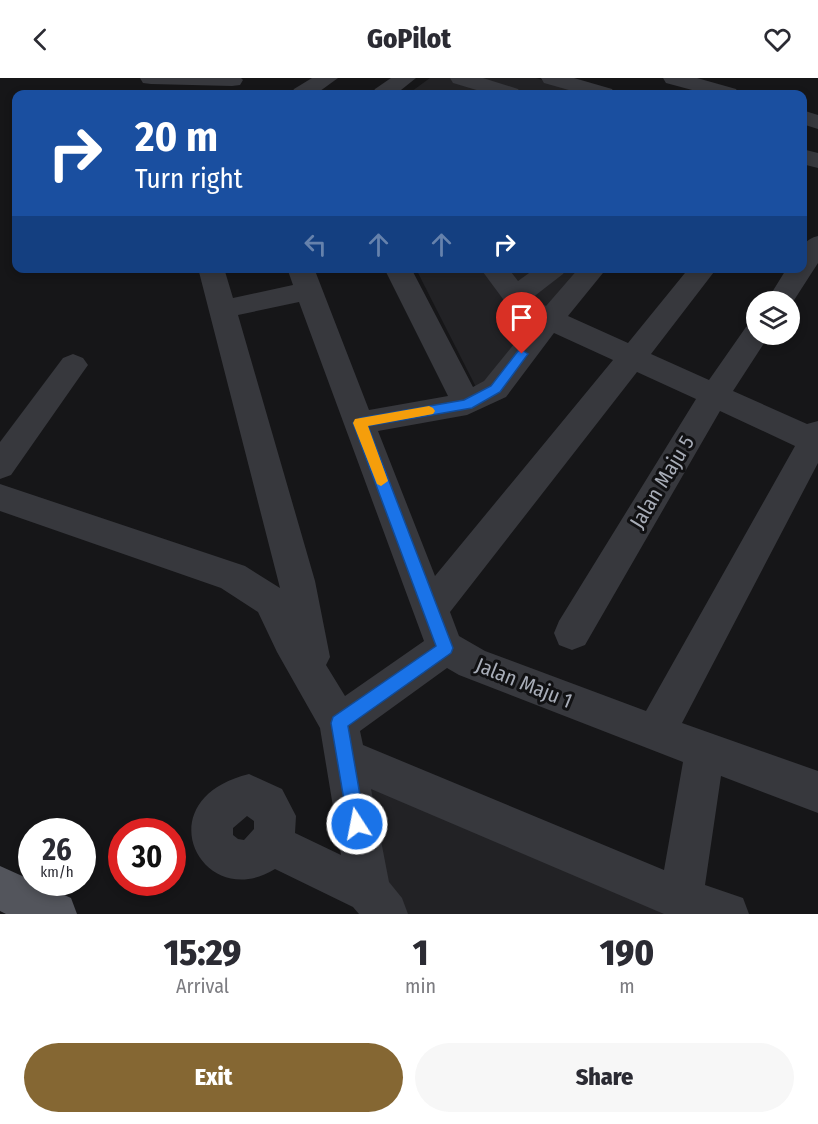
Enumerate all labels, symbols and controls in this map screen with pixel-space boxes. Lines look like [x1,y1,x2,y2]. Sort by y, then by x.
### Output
icon: back [24,23,57,56]
text: GoPilot [367,23,451,55]
icon: heart [761,23,794,56]
text: 20 m [135,112,218,162]
icon: right [36,114,114,192]
text: Turn right [135,163,243,195]
icon: left [299,228,332,261]
icon: ahead [362,228,395,261]
icon: ahead [425,228,458,261]
icon: right [488,228,521,261]
map controls [746,291,800,345]
button: layers [746,291,800,345]
pin [496,292,547,354]
icon: arrive [505,301,538,334]
street label: Jalan Maju 5 [624,431,700,533]
street label: Jalan Maju 1 [472,652,576,714]
position arrow [325,792,389,856]
speed limit sign: 30 [108,818,186,896]
text: 26 [42,832,72,868]
text: km/h [40,863,74,881]
text: 15:29 [164,931,241,975]
text: 1 [413,931,428,975]
text: 190 [600,931,654,975]
text: Arrival [176,974,229,998]
text: min [405,974,436,998]
text: m [619,974,635,998]
button: Exit [24,1043,403,1112]
button: Share [415,1043,794,1112]

